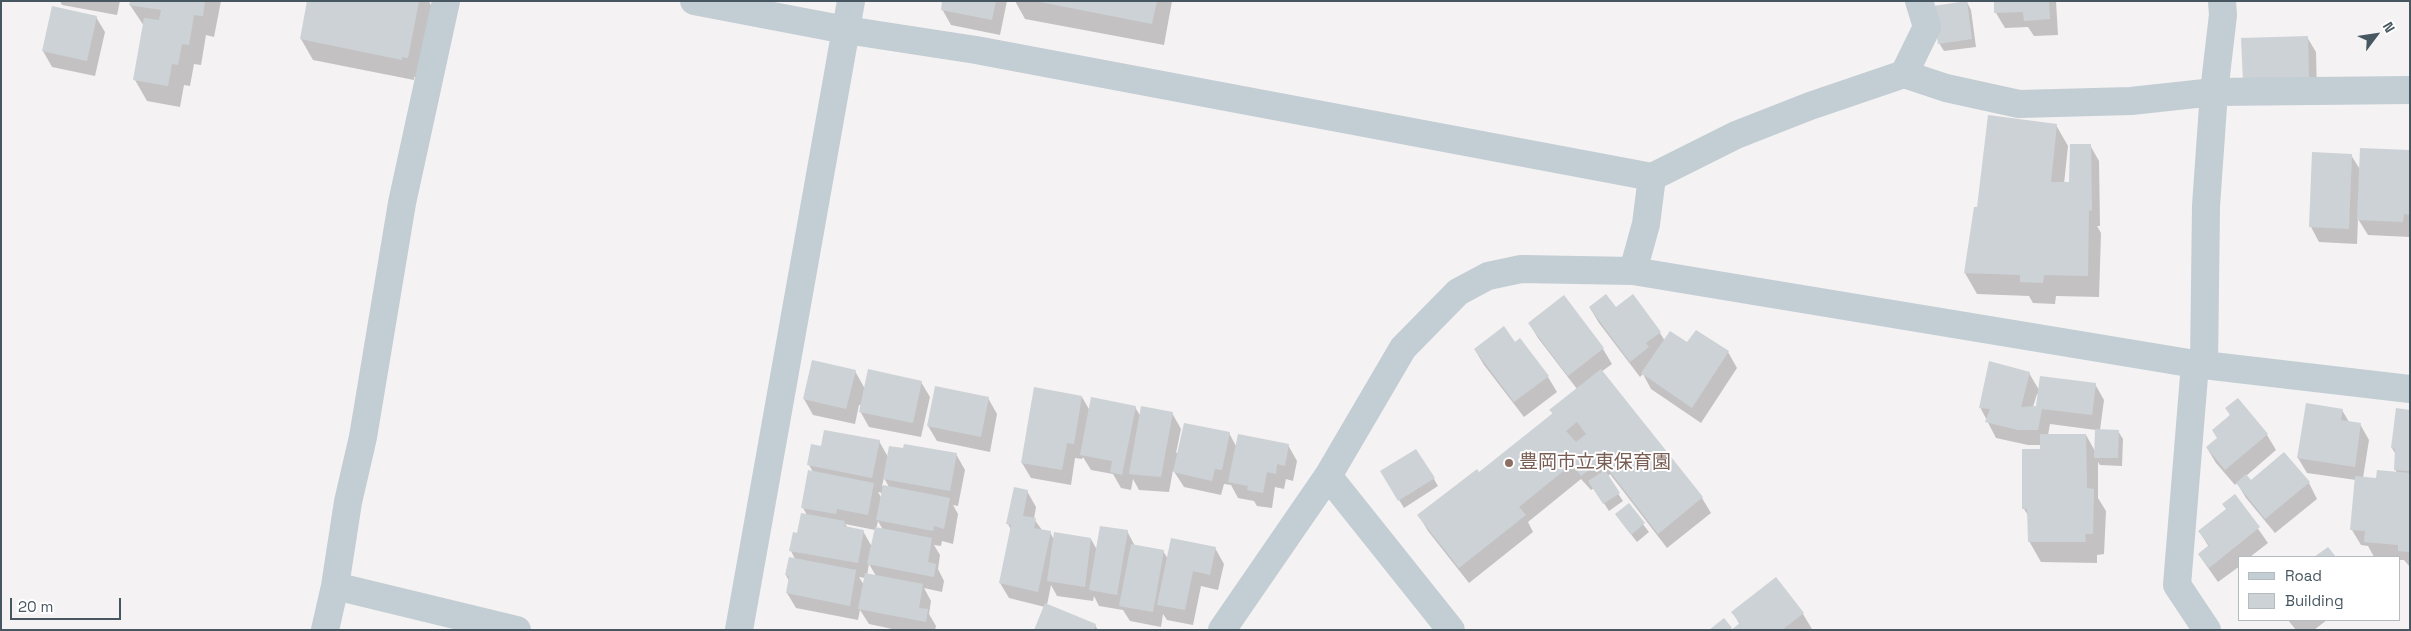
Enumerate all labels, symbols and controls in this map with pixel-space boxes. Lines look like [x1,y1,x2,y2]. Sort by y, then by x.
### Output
north arrow [2351,10,2401,60]
text: N [2379,19,2399,36]
place label: 豊岡市立東保育園 [1519,452,1671,474]
marker: 豊岡市立東保育園 [1503,457,1515,469]
legend [2238,556,2401,621]
text: Road [2285,566,2322,585]
scale bar [12,588,124,620]
text: Building [2285,591,2344,610]
text: 20 m [18,597,53,616]

